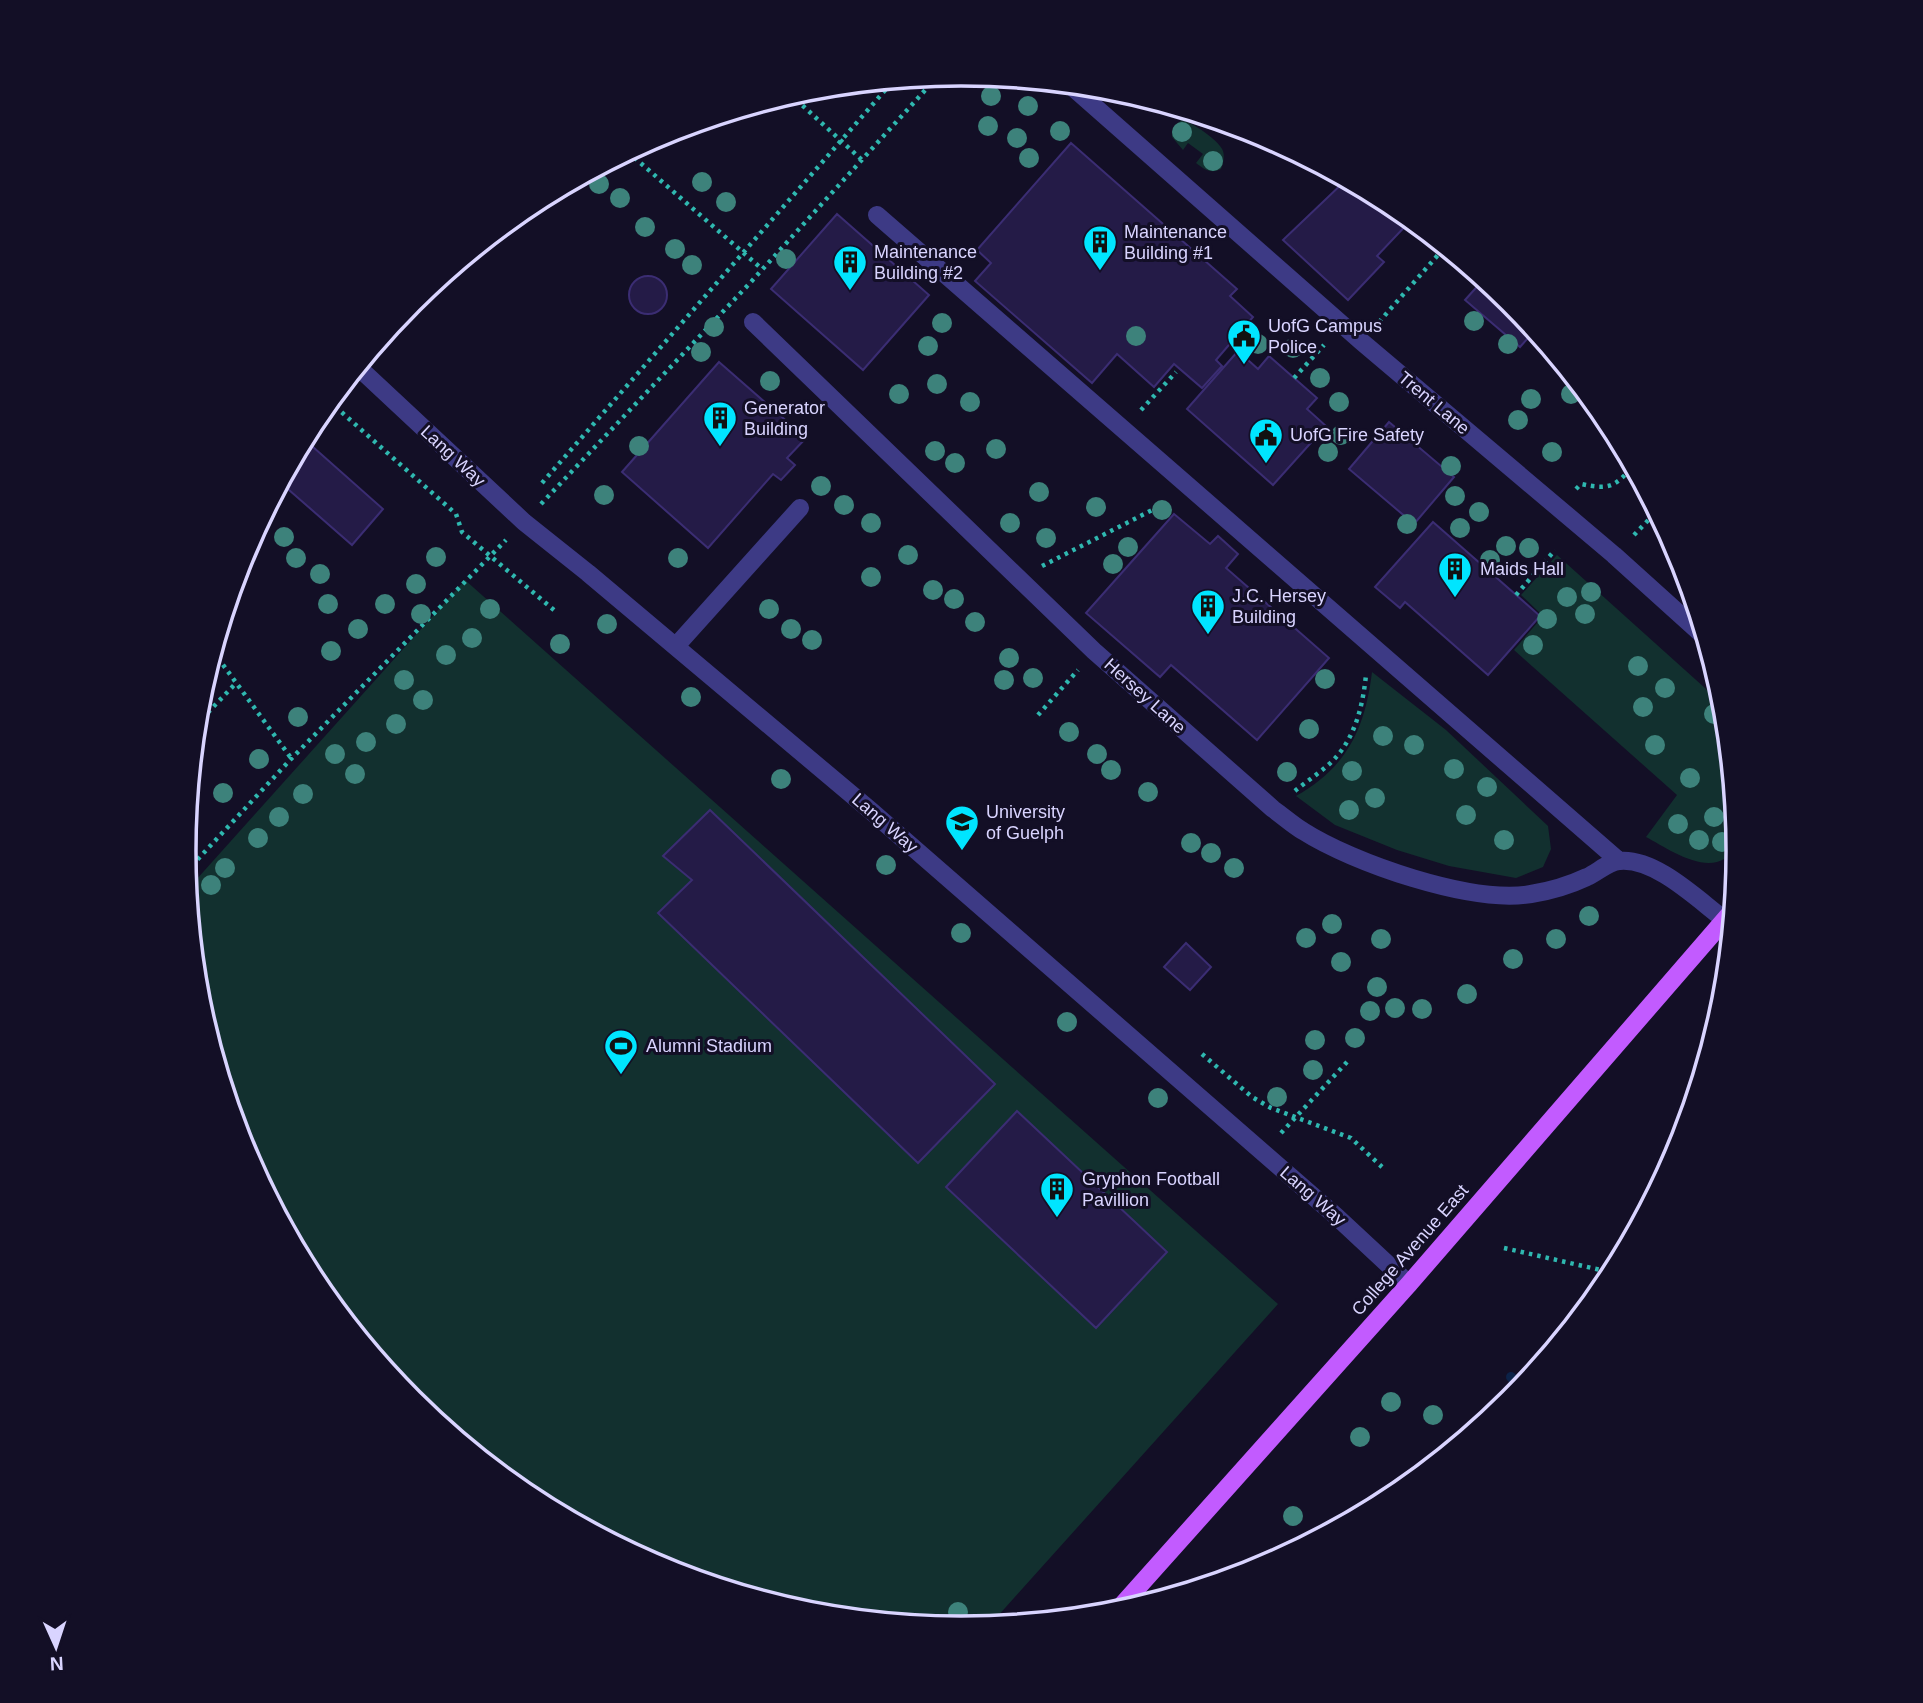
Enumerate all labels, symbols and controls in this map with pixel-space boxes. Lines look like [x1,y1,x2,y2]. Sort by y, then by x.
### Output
place label: Maintenance Building #1 [1124,222,1227,263]
building icon: Maintenance Building #1 [1081,223,1119,272]
place label: Maintenance Building #2 [874,242,977,283]
building icon: Maintenance Building #2 [831,243,869,292]
place label: UofG Campus Police [1268,316,1382,357]
public building icon: UofG Campus Police [1225,317,1263,366]
street label: Trent Lane [1394,368,1474,438]
place label: Generator Building [744,398,825,439]
building icon: Generator Building [701,399,739,448]
public building icon: UofG Fire Safety [1247,416,1285,465]
street label: Lang Way [417,421,489,491]
place label: UofG Fire Safety [1290,425,1424,445]
building icon: Maids Hall [1436,550,1474,599]
place label: Maids Hall [1480,559,1564,579]
place label: J.C. Hersey Building [1232,586,1326,627]
building icon: J.C. Hersey Building [1189,587,1227,636]
street label: Hersey Lane [1100,654,1190,738]
street label: Lang Way [848,789,922,857]
place label: University of Guelph [986,802,1065,843]
school or university icon: University of Guelph [943,803,981,852]
sports icon: Alumni Stadium [602,1027,640,1076]
place label: Alumni Stadium [646,1036,772,1056]
street label: Lang Way [1276,1162,1350,1230]
place label: Gryphon Football Pavillion [1082,1169,1220,1210]
building icon: Gryphon Football Pavillion [1038,1170,1076,1219]
street label: College Avenue East [1348,1180,1472,1320]
north arrow [21,1612,91,1682]
text: N [49,1653,64,1674]

